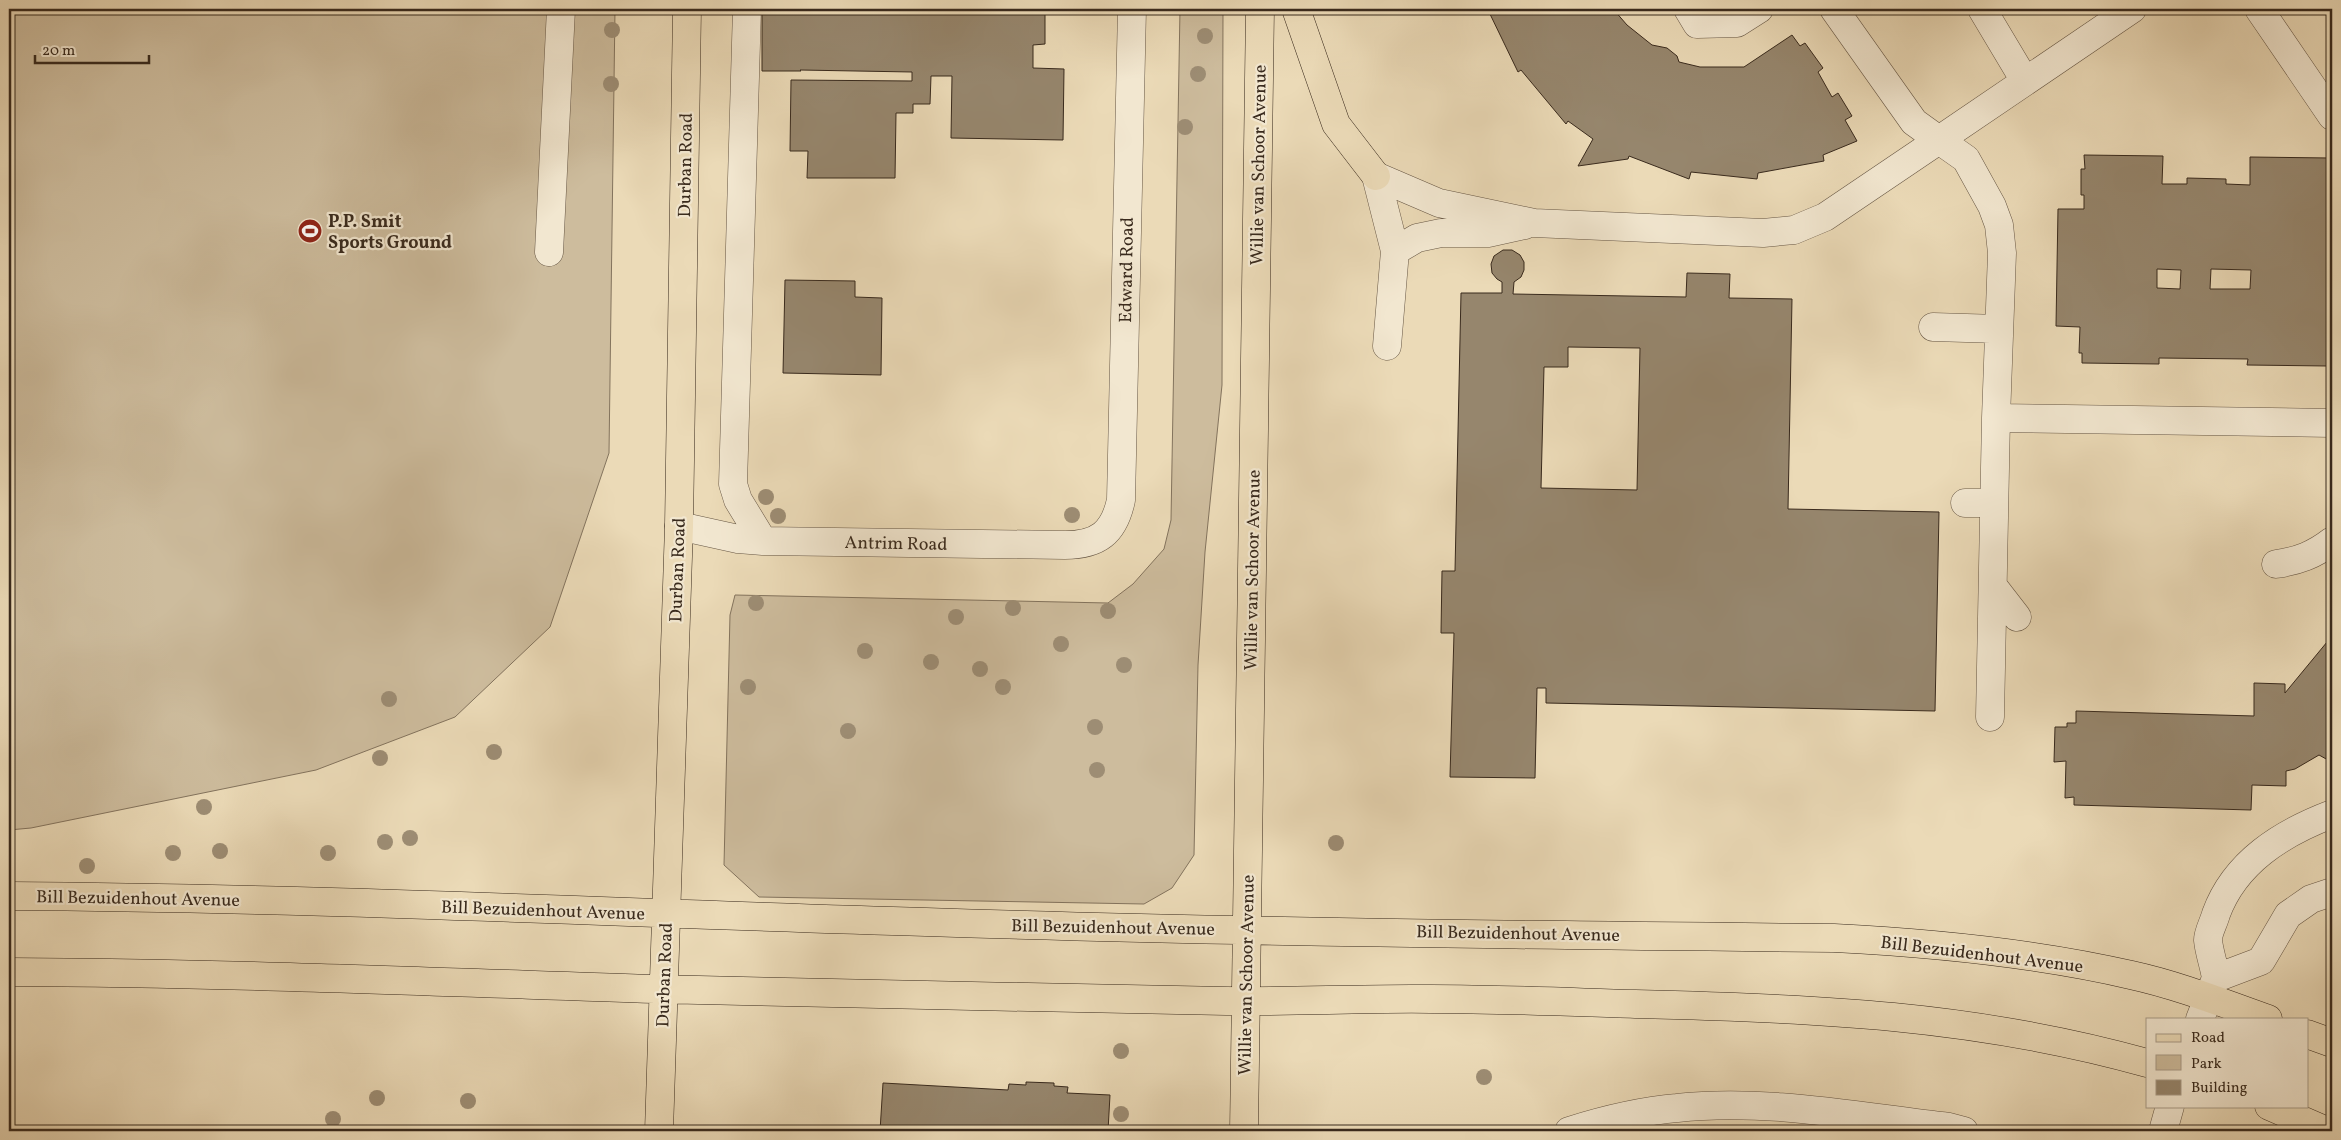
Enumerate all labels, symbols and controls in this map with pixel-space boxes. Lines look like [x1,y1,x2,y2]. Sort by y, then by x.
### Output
scale bar [35,32,149,64]
text: 20 m [42,41,75,62]
street label: Willie van Schoor Avenue [1245,64,1274,266]
street label: Durban Road [673,112,700,218]
place label: P.P. Smit Sports Ground [328,210,452,256]
street label: Edward Road [1114,217,1141,323]
sports icon: P.P. Smit Sports Ground [297,218,323,244]
street label: Willie van Schoor Avenue [1239,469,1268,671]
street label: Durban Road [664,517,693,623]
street label: Antrim Road [844,531,948,558]
street label: Willie van Schoor Avenue [1233,874,1262,1076]
street label: Bill Bezuidenhout Avenue [36,885,240,914]
street label: Bill Bezuidenhout Avenue [441,895,645,928]
street label: Bill Bezuidenhout Avenue [1011,914,1215,943]
street label: Bill Bezuidenhout Avenue [1416,920,1620,949]
street label: Durban Road [651,922,680,1028]
street label: Bill Bezuidenhout Avenue [1879,931,2085,980]
legend [2146,1018,2308,1108]
text: Road [2191,1028,2225,1049]
text: Park [2191,1054,2222,1075]
text: Building [2191,1078,2248,1099]

